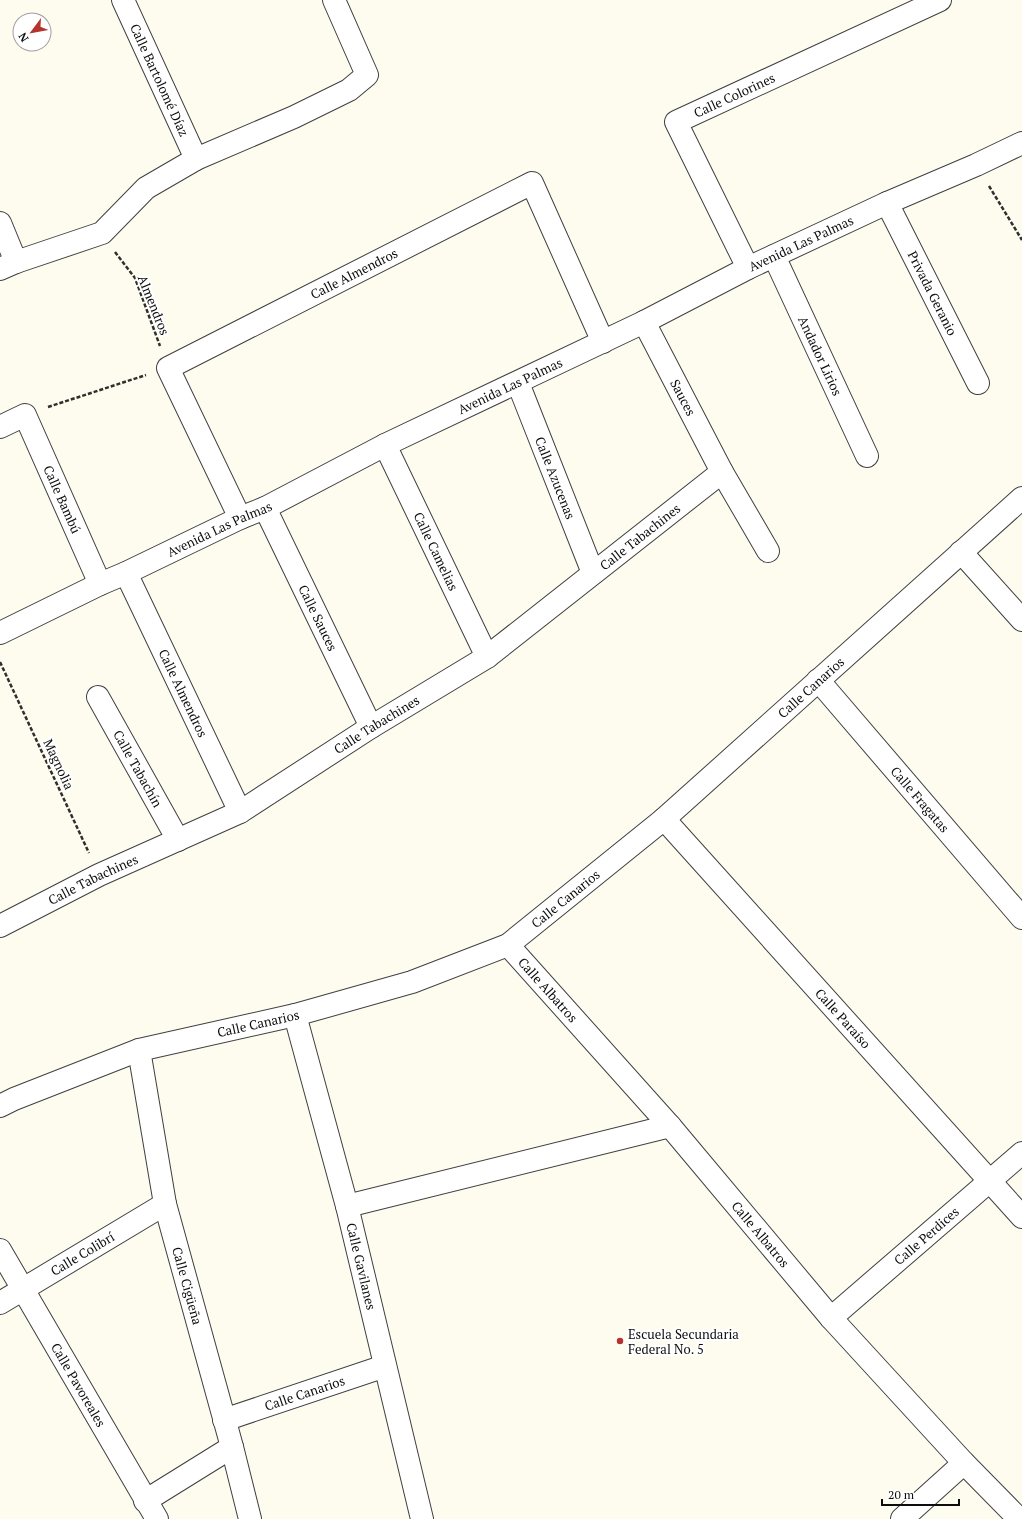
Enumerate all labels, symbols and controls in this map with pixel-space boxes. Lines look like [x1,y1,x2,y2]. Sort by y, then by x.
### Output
north arrow [12,12,52,52]
street label: Calle Bartolomé Díaz [126,21,193,139]
text: N [15,29,32,45]
street label: Calle Colorines [691,68,778,122]
street label: Avenida Las Palmas [746,211,856,275]
street label: Calle Almendros [307,244,401,303]
street label: Privada Geranio [904,248,962,339]
street label: Almendros [134,272,174,338]
street label: Andador Lirios [794,313,847,398]
street label: Avenida Las Palmas [455,353,565,418]
street label: Sauces [666,376,700,419]
street label: Calle Azucenas [531,434,580,522]
street label: Calle Bambú [39,462,86,537]
street label: Avenida Las Palmas [164,497,275,561]
street label: Calle Tabachines [596,499,684,574]
street label: Calle Camelias [410,509,463,594]
street label: Calle Sauces [294,582,342,654]
street label: Calle Almendros [155,646,212,740]
street label: Calle Canarios [774,653,848,722]
street label: Calle Tabachines [330,691,423,758]
street label: Calle Tabachín [109,727,167,811]
street label: Magnolia [39,736,79,793]
street label: Calle Fragatas [887,762,954,836]
street label: Calle Tabachines [45,850,141,909]
street label: Calle Canarios [527,865,604,932]
street label: Calle Albatros [514,953,582,1026]
street label: Calle Paraíso [811,984,875,1052]
street label: Calle Canarios [215,1005,301,1041]
street label: Calle Albatros [728,1197,794,1271]
street label: Calle Perdices [890,1202,963,1269]
street label: Calle Gavilanes [342,1221,381,1312]
street label: Calle Colibrí [47,1227,118,1280]
street label: Calle Cigüeña [168,1245,207,1327]
place label: Escuela Secundaria Federal No. 5 [628,1325,739,1358]
marker: Escuela Secundaria Federal No. 5 [615,1336,625,1346]
street label: Calle Pavoreales [47,1339,110,1430]
street label: Calle Canarios [262,1371,347,1415]
scale bar [882,1481,959,1507]
text: 20 m [888,1487,915,1502]

